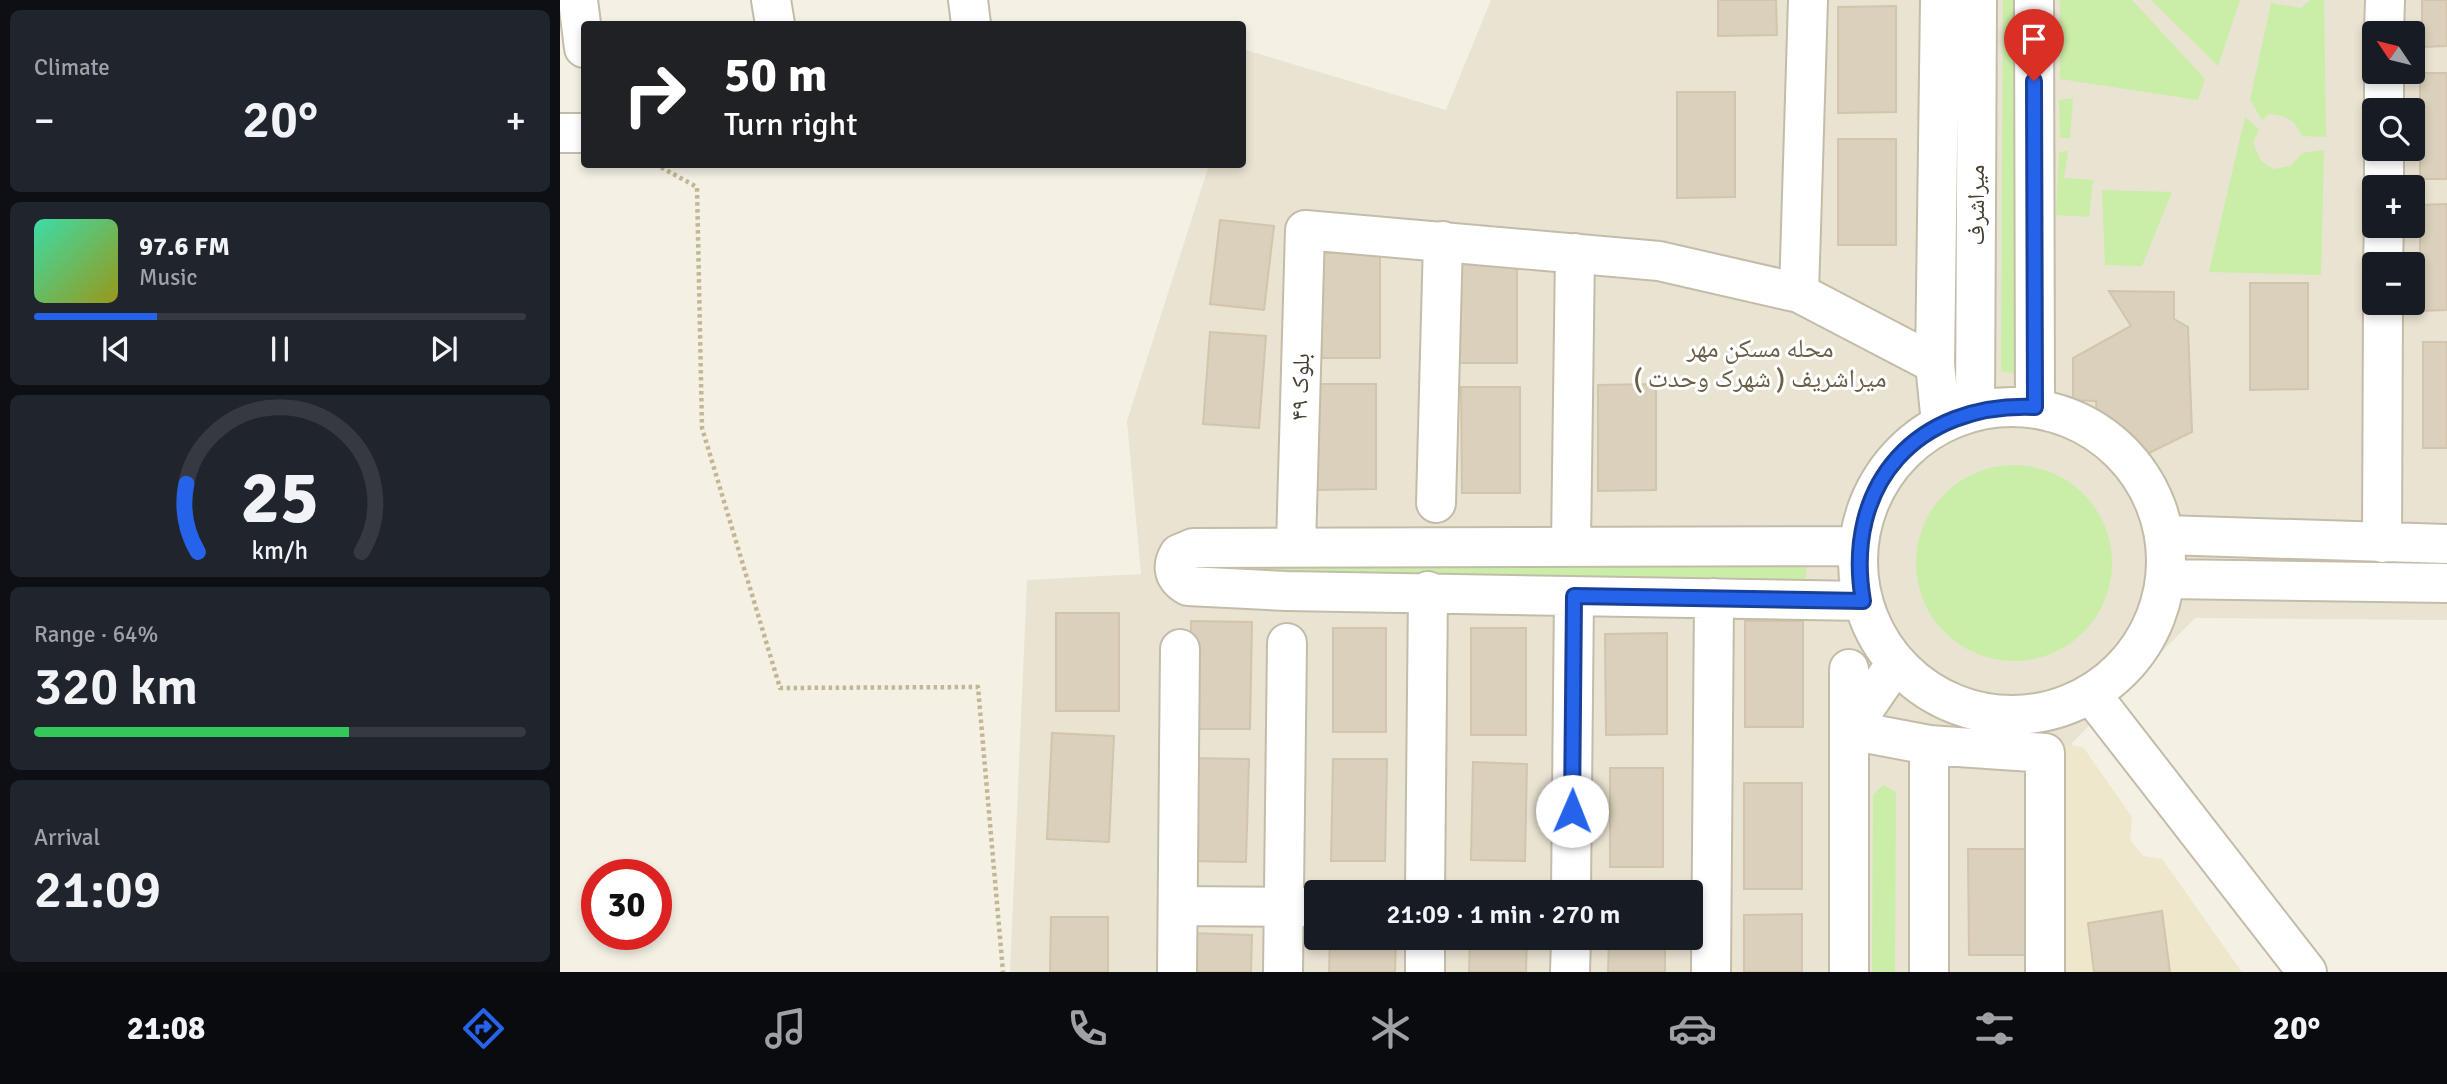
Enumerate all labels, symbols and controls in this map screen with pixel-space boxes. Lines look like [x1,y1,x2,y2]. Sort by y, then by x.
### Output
pin [2004,9,2064,81]
icon: arrive [2015,20,2053,58]
north arrow [2362,21,2426,84]
map controls [2362,21,2425,315]
text: 50 m [724,45,827,105]
icon: right [609,49,700,140]
text: Climate [34,53,110,82]
text: 20° [242,88,318,152]
text: − [34,97,55,144]
text: + [505,97,526,144]
button: search [2362,98,2425,161]
text: Turn right [724,105,857,144]
street label: میراشرف [1961,165,1991,245]
button: + [2362,175,2425,238]
text: 97.6 FM [139,231,230,263]
button: − [2362,252,2425,315]
text: Music [139,263,197,292]
icon: previous [97,330,135,368]
icon: pause [261,330,299,368]
icon: next [425,330,463,368]
district label: محله مسکن مهر میراشریف ( شهرک وحدت ) [1633,333,1887,395]
street label: بلوک ۴۹ [1284,353,1316,421]
text: 25 [241,454,319,543]
text: km/h [252,535,308,566]
text: Range · 64% [34,620,158,649]
text: 320 km [34,655,198,719]
position arrow [1535,774,1609,848]
text: Arrival [34,823,100,852]
text: 21:09 [34,858,161,922]
speed limit sign: 30 [581,859,672,950]
text: 21:09 · 1 min · 270 m [1387,899,1620,931]
icon: directions [459,1004,508,1053]
icon: music [761,1004,810,1053]
icon: phone [1063,1004,1112,1053]
icon: climate [1366,1004,1415,1053]
icon: car [1668,1004,1717,1053]
icon: filters [1970,1004,2019,1053]
text: 21:08 [127,1009,205,1048]
text: 20° [2273,1009,2320,1048]

